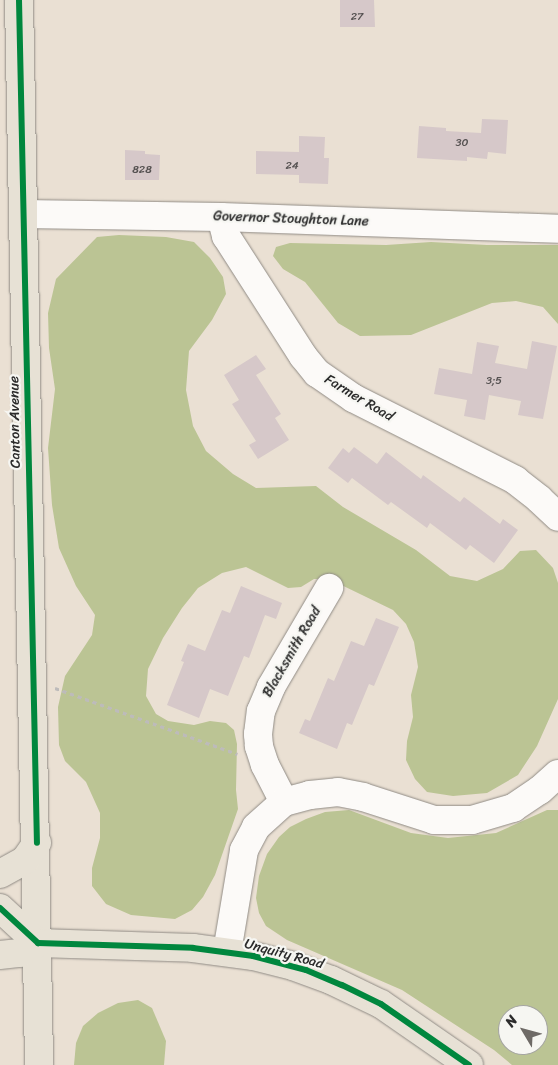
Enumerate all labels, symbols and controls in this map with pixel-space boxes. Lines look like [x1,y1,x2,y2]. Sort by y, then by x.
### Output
house number: 27 [351,10,363,24]
house number: 30 [456,136,468,150]
house number: 24 [285,159,299,173]
house number: 828 [132,163,152,177]
street label: Governor Stoughton Lane [213,208,369,230]
street label: Farmer Road [321,371,397,425]
house number: 3;5 [486,374,502,388]
street label: Canton Avenue [6,376,24,468]
street label: Blacksmith Road [259,604,325,700]
street label: Unquity Road [242,935,326,973]
north arrow [498,1005,548,1055]
text: N [499,1010,524,1033]

